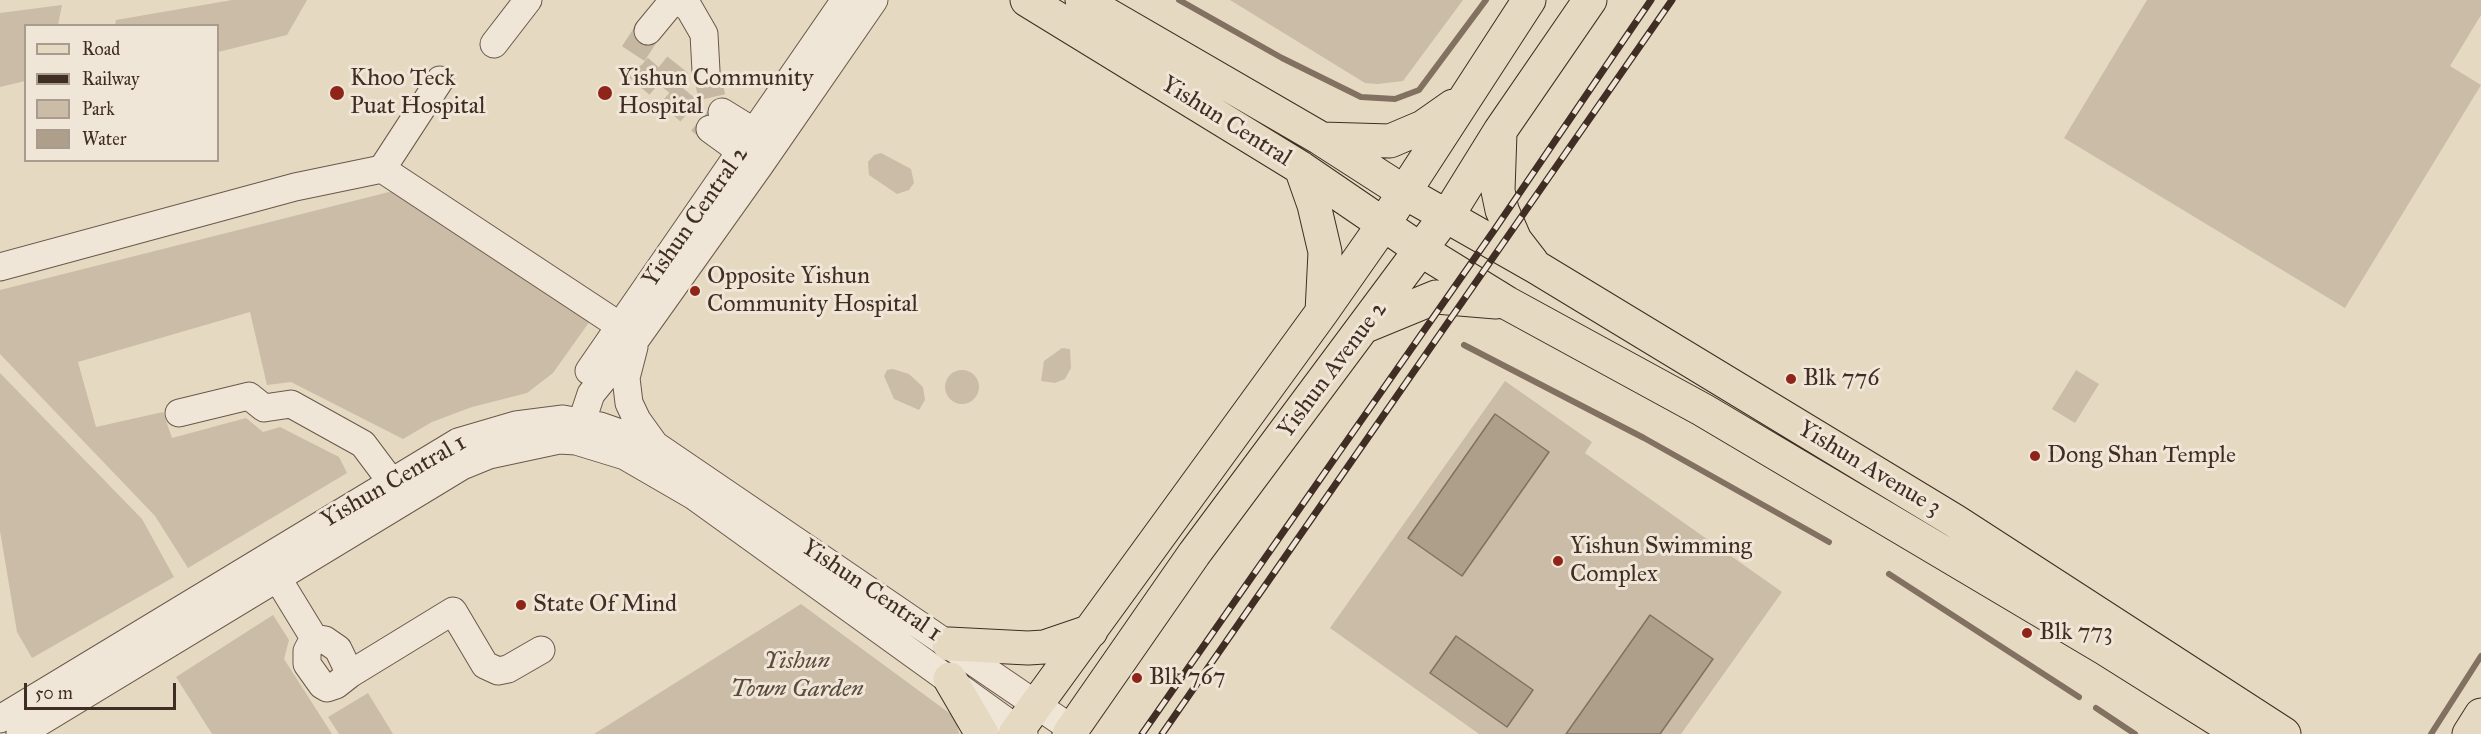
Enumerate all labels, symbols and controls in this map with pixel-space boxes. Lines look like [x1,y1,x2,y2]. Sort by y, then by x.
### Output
legend [24,24,219,162]
text: Road [82,38,120,60]
place label: Khoo Teck Puat Hospital [350,65,485,121]
place label: Yishun Community Hospital [618,65,813,121]
text: Railway [82,68,139,90]
street label: Yishun Central [1156,71,1296,173]
marker: Khoo Teck Puat Hospital [328,84,346,102]
marker: Yishun Community Hospital [596,84,614,102]
text: Park [82,98,115,120]
text: Water [82,128,126,150]
street label: Yishun Central 2 [637,141,755,293]
place label: Opposite Yishun Community Hospital [707,263,918,319]
marker: Opposite Yishun Community Hospital [688,284,702,298]
street label: Yishun Avenue 2 [1272,296,1394,444]
place label: Blk 776 [1803,365,1880,393]
marker: Blk 776 [1784,372,1798,386]
street label: Yishun Avenue 3 [1792,415,1946,523]
street label: Yishun Central 1 [316,429,472,535]
place label: Dong Shan Temple [2047,442,2236,470]
marker: Dong Shan Temple [2028,449,2042,463]
place label: Yishun Swimming Complex [1570,533,1752,589]
street label: Yishun Central 1 [795,534,947,648]
marker: Yishun Swimming Complex [1551,554,1565,568]
place label: State Of Mind [533,591,677,619]
marker: State Of Mind [514,598,528,612]
place label: Blk 773 [2039,619,2113,647]
marker: Blk 773 [2020,626,2034,640]
park label: Yishun Town Garden [731,648,863,704]
place label: Blk 767 [1149,664,1226,692]
scale bar [27,671,178,709]
marker: Blk 767 [1130,671,1144,685]
text: 50 m [35,682,73,704]

